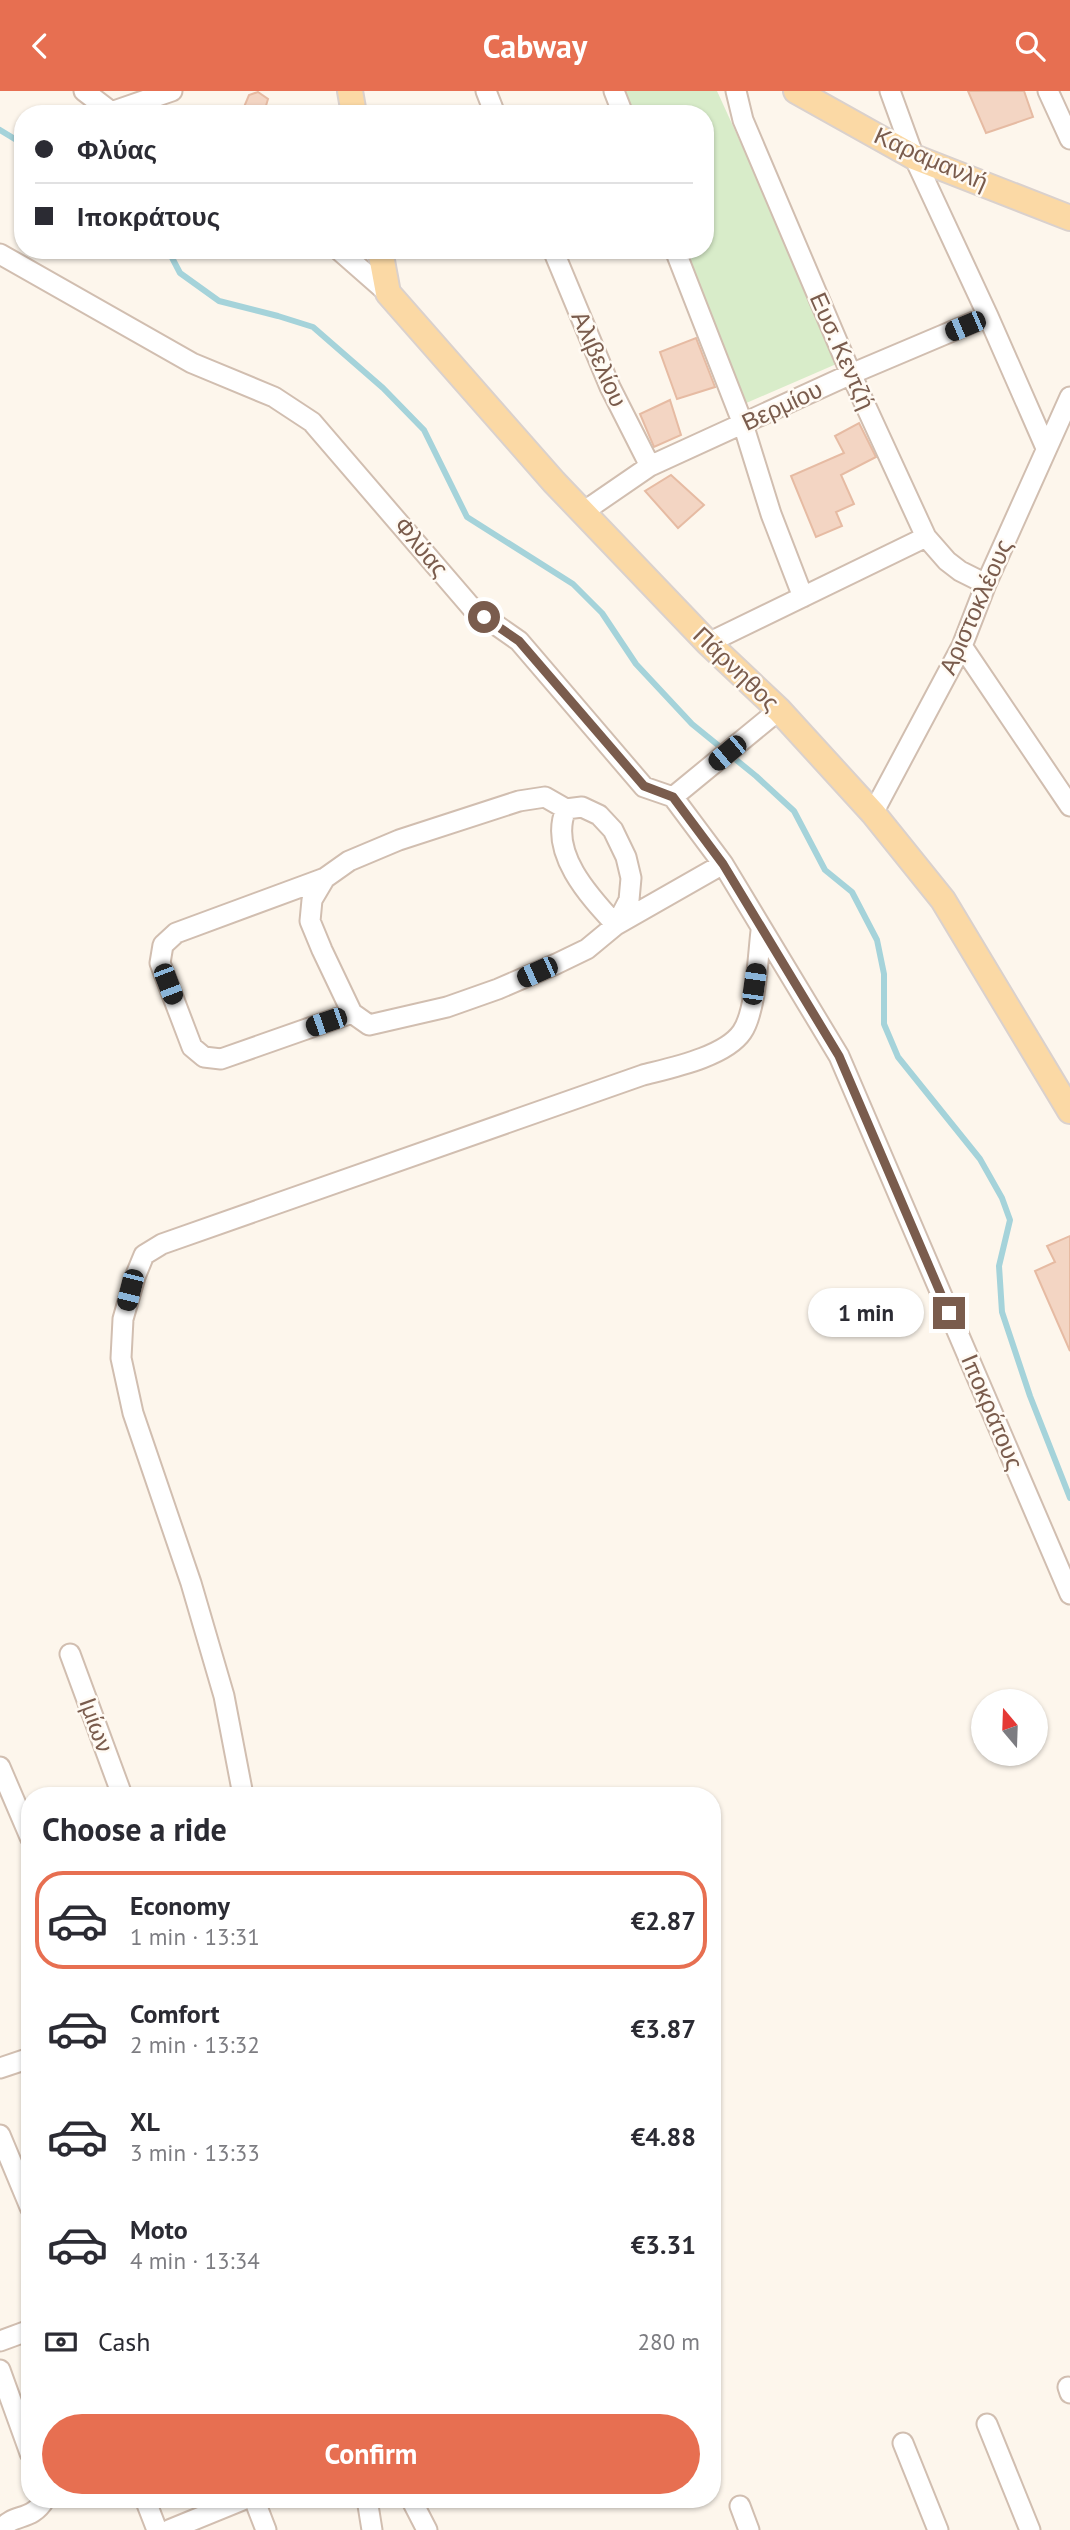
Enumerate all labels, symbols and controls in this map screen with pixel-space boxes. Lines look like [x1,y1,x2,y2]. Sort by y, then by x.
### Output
text: Cabway [483,25,587,67]
icon: back [21,27,59,65]
icon: search [1011,27,1049,65]
street label: Καραμανλή [869,120,993,197]
text: Φλύας [77,133,157,166]
text: Ιποκράτους [77,200,220,233]
street label: Ευσ. Κεντζή [803,287,882,414]
street label: Αλιβελίου [565,306,634,412]
car [942,308,989,344]
street label: Βερμίου [737,373,827,438]
street label: Φλύας [387,510,455,583]
street label: Αριστοκλέους [932,534,1019,679]
route start [468,601,500,633]
street label: Πάρνηθος [687,620,786,717]
car [705,731,750,775]
car [514,954,561,990]
car [151,961,186,1007]
car [741,962,768,1006]
car [303,1005,350,1039]
car [115,1267,146,1313]
callout: 1 min [809,1289,925,1337]
route end [933,1297,965,1329]
text: 1 min [838,1298,894,1327]
street label: Ιποκράτους [954,1349,1031,1474]
north arrow [971,1689,1048,1766]
map controls [971,1689,1048,1766]
street label: Ιμίων [72,1693,121,1756]
text: Choose a ride [42,1808,227,1850]
icon: car [46,1889,109,1952]
text: Economy [130,1889,230,1922]
text: €2.87 [631,1904,696,1937]
text: 1 min · 13:31 [130,1922,260,1951]
icon: car [46,1997,109,2060]
text: Comfort [130,1997,220,2030]
text: €3.87 [631,2012,696,2045]
text: 2 min · 13:32 [130,2030,260,2059]
icon: car [46,2105,109,2168]
text: XL [130,2105,160,2138]
text: €4.88 [631,2120,696,2153]
text: 3 min · 13:33 [130,2138,260,2167]
icon: car [46,2213,109,2276]
text: Moto [130,2213,188,2246]
text: €3.31 [631,2228,696,2261]
text: 4 min · 13:34 [130,2246,260,2275]
icon: cash [42,2323,80,2361]
text: Cash [98,2325,150,2358]
text: 280 m [638,2327,700,2356]
button: Confirm [42,2414,700,2494]

